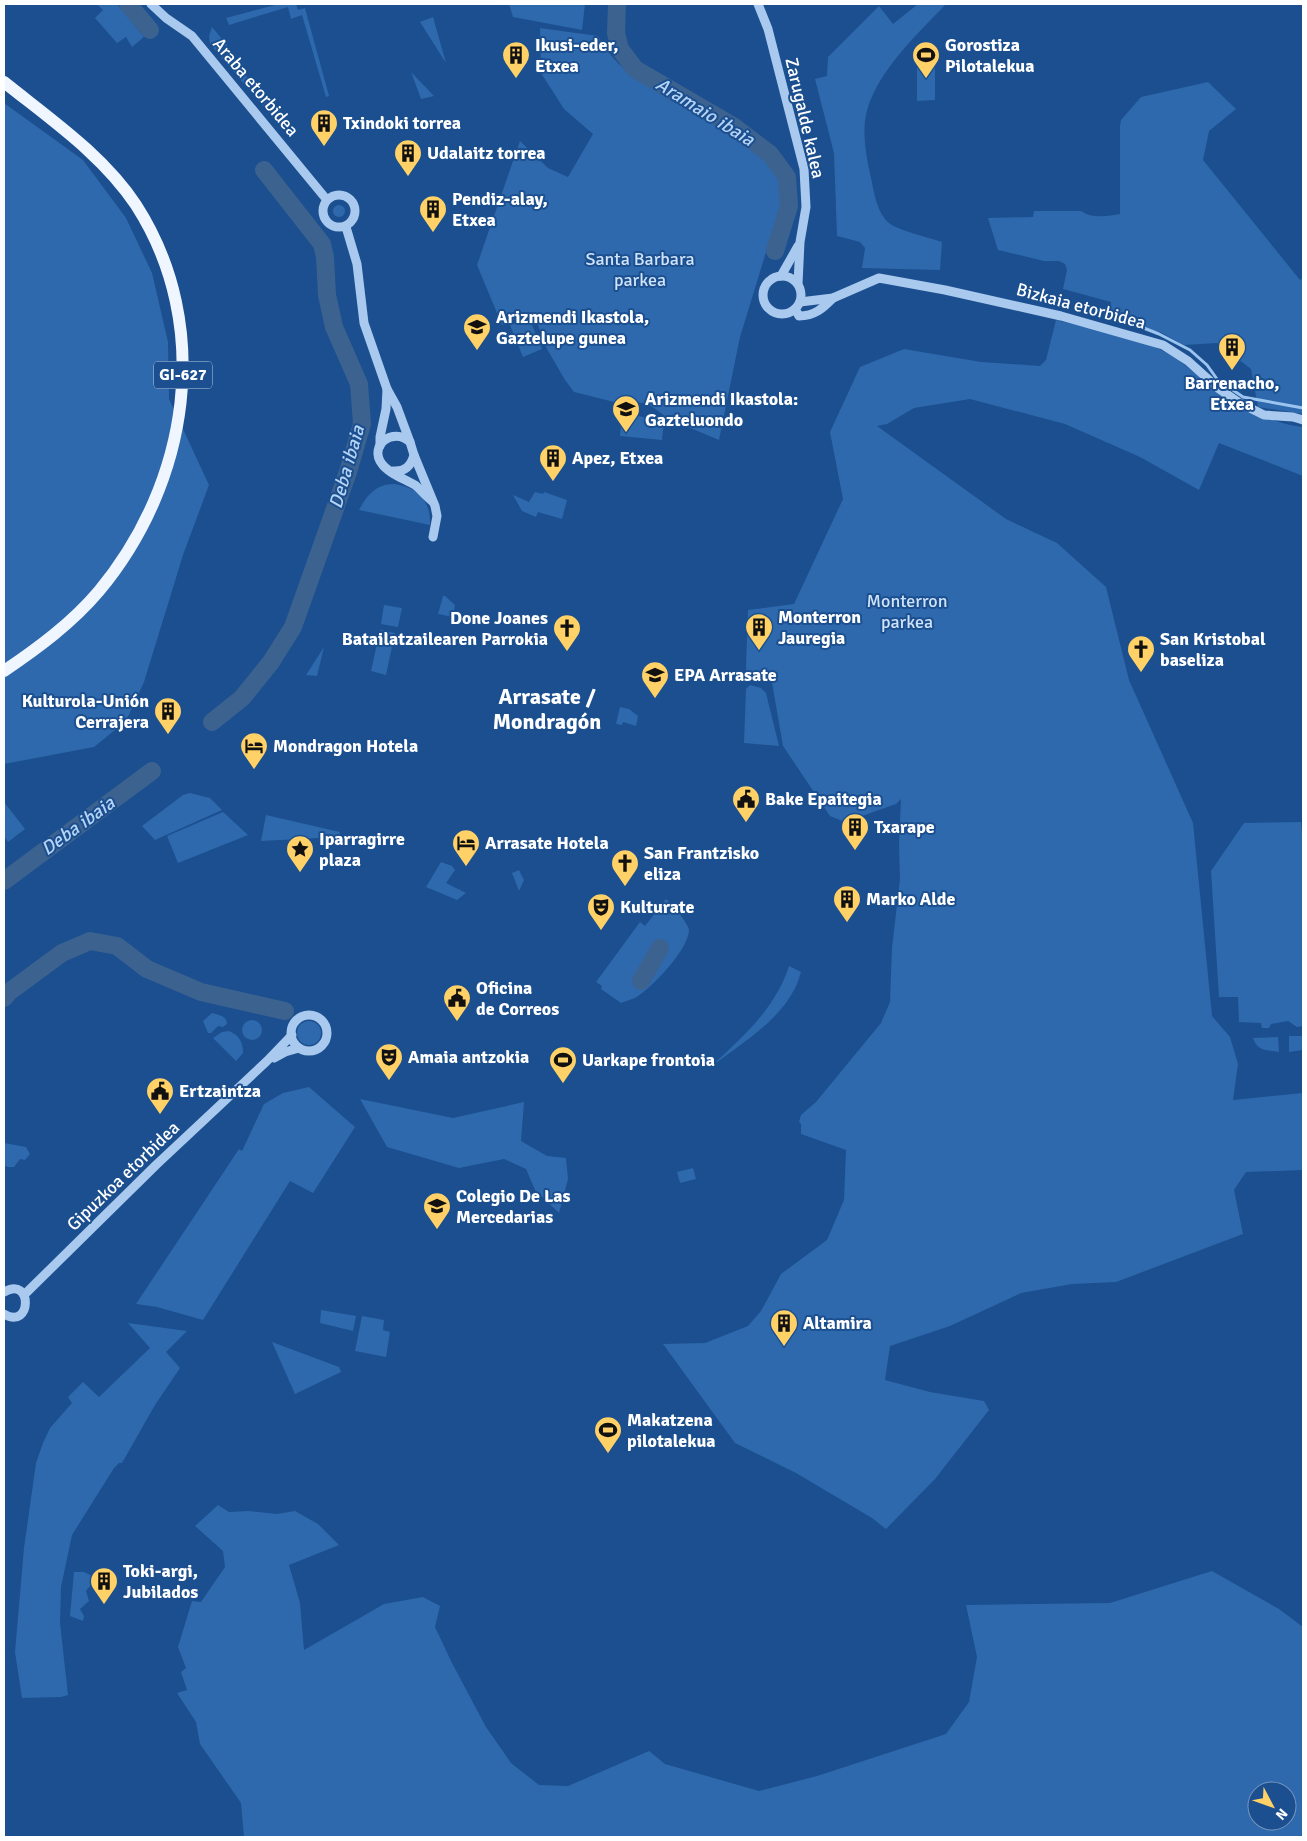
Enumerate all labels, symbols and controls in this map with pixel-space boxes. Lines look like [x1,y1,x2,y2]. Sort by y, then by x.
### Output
street label: Araba etorbidea [208,33,304,141]
place label: Ikusi-eder, Etxea [535,34,619,77]
place label: Gorostiza Pilotalekua [945,34,1034,77]
building icon: Ikusi-eder, Etxea [501,40,531,79]
sports icon: Gorostiza Pilotalekua [911,40,941,79]
street label: Zarugalde kalea [780,56,830,180]
water label: Aramaio ibaia [651,72,760,153]
building icon: Txindoki torrea [309,108,339,147]
place label: Txindoki torrea [343,112,461,134]
building icon: Udalaitz torrea [393,138,423,177]
place label: Udalaitz torrea [427,142,546,164]
place label: Pendiz-alay, Etxea [452,188,548,231]
building icon: Pendiz-alay, Etxea [418,194,448,233]
park label: Santa Barbara parkea [585,248,695,291]
street label: Bizkaia etorbidea [1014,278,1148,334]
place label: Arizmendi Ikastola, Gaztelupe gunea [496,306,649,349]
school or university icon: Arizmendi Ikastola, Gaztelupe gunea [462,312,492,351]
building icon: Barrenacho, Etxea [1217,332,1247,371]
road number: GI-627 [154,362,212,388]
place label: Barrenacho, Etxea [1184,372,1280,415]
place label: Arizmendi Ikastola: Gazteluondo [645,388,798,431]
school or university icon: Arizmendi Ikastola: Gazteluondo [611,394,641,433]
water label: Deba ibaia [324,421,371,511]
building icon: Apez, Etxea [538,443,568,482]
place label: Apez, Etxea [572,447,663,469]
park label: Monterron parkea [867,590,947,633]
place label: Monterron Jauregia [778,606,861,649]
place label: Done Joanes Batailatzailearen Parrokia [342,607,548,650]
building icon: Monterron Jauregia [744,612,774,651]
church icon: Done Joanes Batailatzailearen Parrokia [552,613,582,652]
place label: San Kristobal baseliza [1160,628,1266,671]
church icon: San Kristobal baseliza [1126,634,1156,673]
school or university icon: EPA Arrasate [640,660,670,699]
place label: EPA Arrasate [674,664,777,686]
district label: Arrasate / Mondragón [493,683,601,735]
place label: Kulturola-Unión Cerrajera [22,690,149,733]
building icon: Kulturola-Unión Cerrajera [153,696,183,735]
hotel icon: Mondragon Hotela [239,731,269,770]
place label: Mondragon Hotela [273,735,418,757]
public building icon: Bake Epaitegia [731,784,761,823]
place label: Bake Epaitegia [765,788,882,810]
water label: Deba ibaia [36,790,121,861]
building icon: Txarape [840,812,870,851]
place label: Txarape [874,816,935,838]
place label: Iparragirre plaza [319,828,405,871]
hotel icon: Arrasate Hotela [451,828,481,867]
place label: Arrasate Hotela [485,832,609,854]
place icon: Iparragirre plaza [285,834,315,873]
place label: San Frantzisko eliza [644,842,759,885]
church icon: San Frantzisko eliza [610,848,640,887]
building icon: Marko Alde [832,884,862,923]
place label: Marko Alde [866,888,955,910]
theatre icon: Kulturate [586,892,616,931]
place label: Kulturate [620,896,694,918]
place label: Oficina de Correos [476,977,559,1020]
public building icon: Oficina de Correos [442,983,472,1022]
theatre icon: Amaia antzokia [374,1042,404,1081]
sports icon: Uarkape frontoia [548,1045,578,1084]
place label: Amaia antzokia [408,1046,529,1068]
place label: Uarkape frontoia [582,1049,715,1071]
public building icon: Ertzaintza [145,1076,175,1115]
place label: Ertzaintza [179,1080,261,1102]
street label: Gipuzkoa etorbidea [62,1117,184,1235]
place label: Colegio De Las Mercedarias [456,1185,571,1228]
school or university icon: Colegio De Las Mercedarias [422,1191,452,1230]
building icon: Altamira [769,1308,799,1347]
place label: Altamira [803,1312,872,1334]
place label: Makatzena pilotalekua [627,1409,716,1452]
sports icon: Makatzena pilotalekua [593,1415,623,1454]
place label: Toki-argi, Jubilados [123,1560,198,1603]
building icon: Toki-argi, Jubilados [89,1566,119,1605]
north arrow [1247,1781,1297,1831]
text: N [1272,1805,1291,1823]

